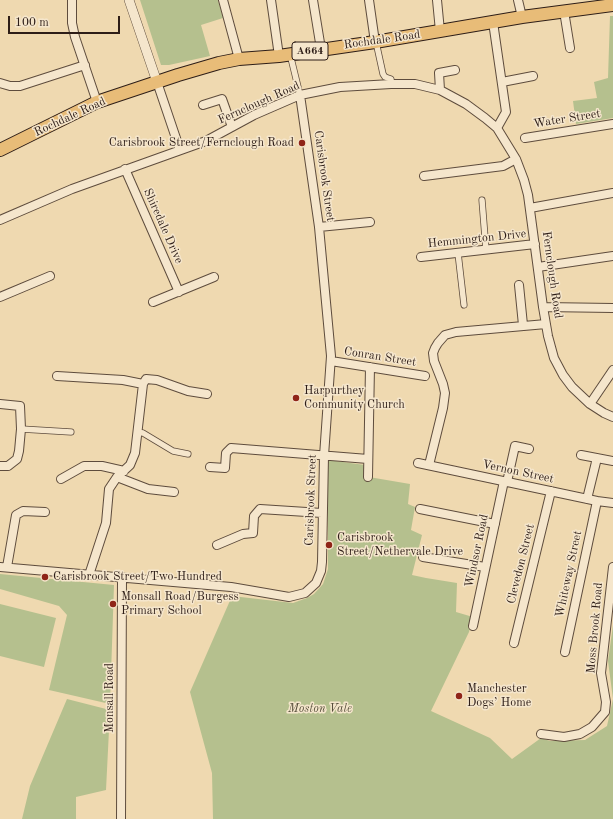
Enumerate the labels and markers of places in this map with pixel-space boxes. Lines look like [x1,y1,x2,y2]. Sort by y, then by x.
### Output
place label: Carisbrook Street/Fernclough Road [109,136,294,150]
marker: Carisbrook Street/Fernclough Road [297,138,307,148]
place label: Harpurthey Community Church [304,384,405,412]
marker: Harpurthey Community Church [291,393,301,403]
place label: Carisbrook Street/Nethervale Drive [337,531,463,559]
marker: Carisbrook Street/Nethervale Drive [324,540,334,550]
place label: Carisbrook Street/Two Hundred [53,570,222,584]
marker: Carisbrook Street/Two Hundred [40,572,50,582]
place label: Monsall Road/Burgess Primary School [121,590,239,618]
marker: Monsall Road/Burgess Primary School [108,599,118,609]
place label: Manchester Dogs’ Home [467,682,531,710]
marker: Manchester Dogs’ Home [454,691,464,701]

